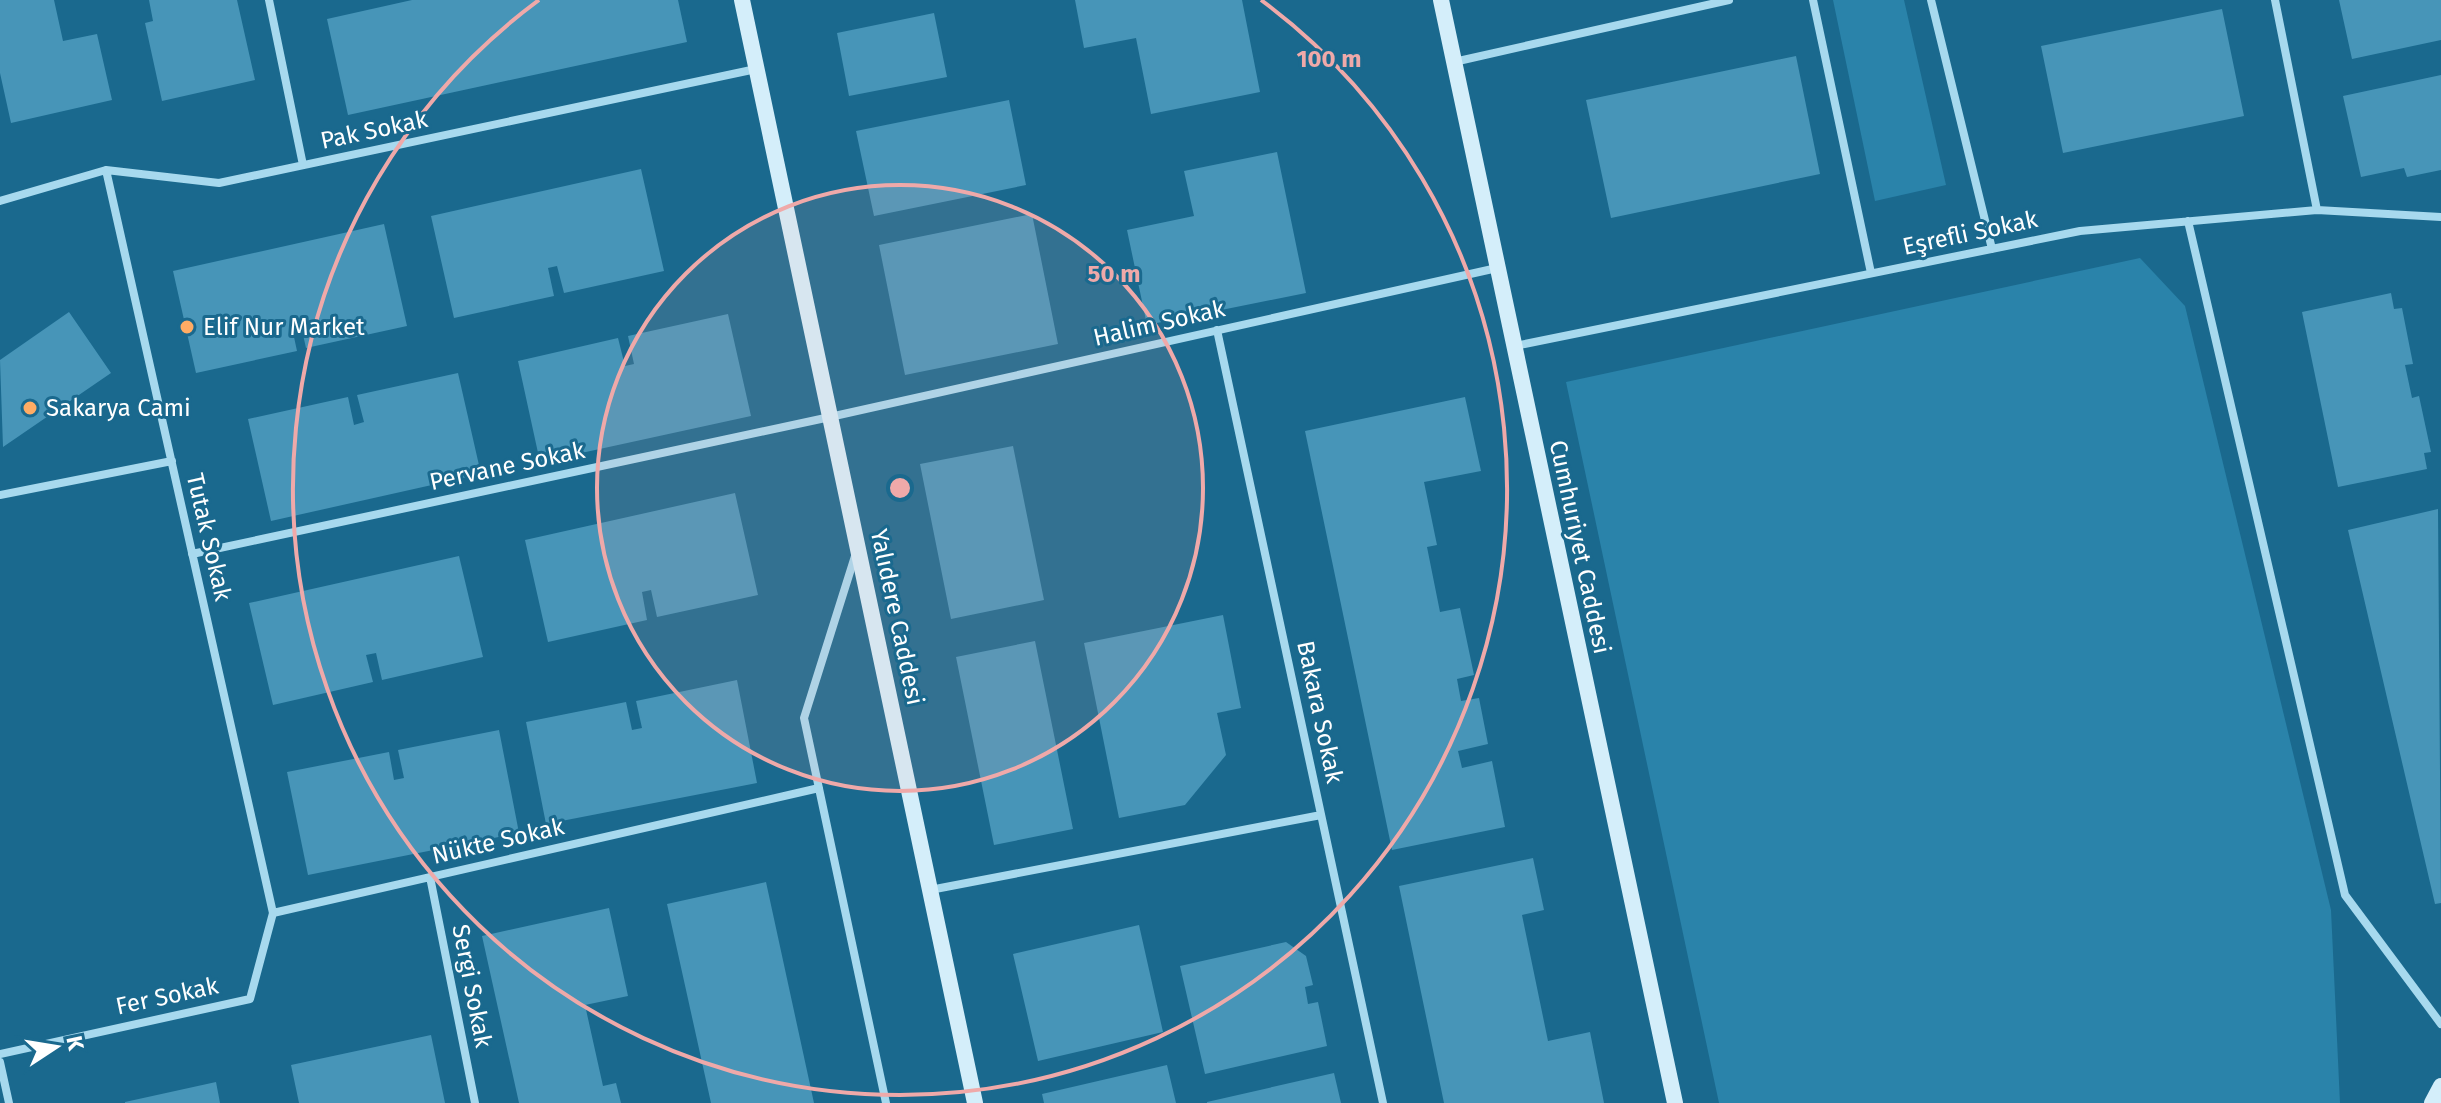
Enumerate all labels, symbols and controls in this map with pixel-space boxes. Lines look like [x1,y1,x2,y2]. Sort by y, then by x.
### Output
text: 100 m [1296,45,1362,73]
street label: Pak Sokak [318,105,431,155]
street label: Eşrefli Sokak [1900,205,2041,261]
text: 50 m [1088,260,1140,288]
street label: Halim Sokak [1090,294,1228,352]
place label: Elif Nur Market [203,313,365,341]
marker: Elif Nur Market [178,318,196,336]
place label: Sakarya Cami [46,394,191,422]
marker: Sakarya Cami [21,399,39,417]
street label: Pervane Sokak [427,436,588,496]
street label: Cumhuriyet Caddesi [1544,438,1616,656]
street label: Tutak Sokak [181,471,237,604]
centre of rings [886,474,914,502]
street label: Yalıdere Caddesi [865,526,929,708]
street label: Bakara Sokak [1291,638,1349,786]
street label: Nükte Sokak [429,812,567,870]
street label: Sergi Sokak [446,922,498,1051]
street label: Fer Sokak [113,971,221,1021]
north arrow [16,1007,96,1087]
text: K [60,1033,90,1054]

